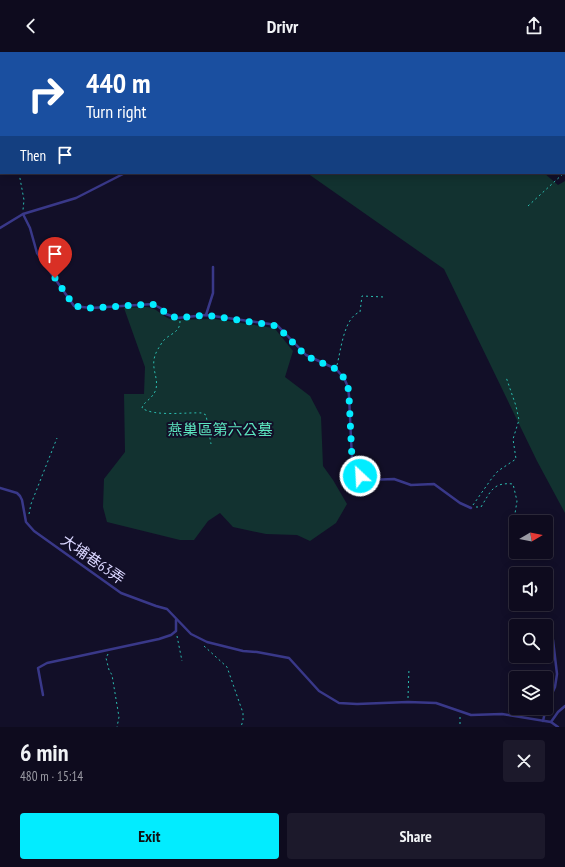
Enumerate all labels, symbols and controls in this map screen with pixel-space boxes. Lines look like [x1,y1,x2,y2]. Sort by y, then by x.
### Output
icon: back [20,15,42,37]
text: Drivr [267,15,298,38]
icon: share [523,15,545,37]
text: 440 m [86,64,150,101]
icon: right [20,68,72,120]
text: Turn right [86,100,146,123]
icon: arrive [54,144,76,166]
text: Then [20,146,46,165]
pin [38,237,72,278]
icon: arrive [44,243,66,265]
park label: 燕巢區第六公墓 [167,420,273,439]
position arrow [339,455,381,497]
north arrow [509,515,553,559]
map controls [509,515,553,715]
street label: 大埔巷63弄 [57,530,129,588]
button: sound [509,567,553,611]
button: search [509,619,553,663]
button: layers [509,671,553,715]
text: 6 min [20,737,68,768]
button: close [503,740,545,782]
text: 480 m · 15:14 [20,768,83,785]
button: Exit [20,813,279,859]
button: Share [287,813,545,859]

